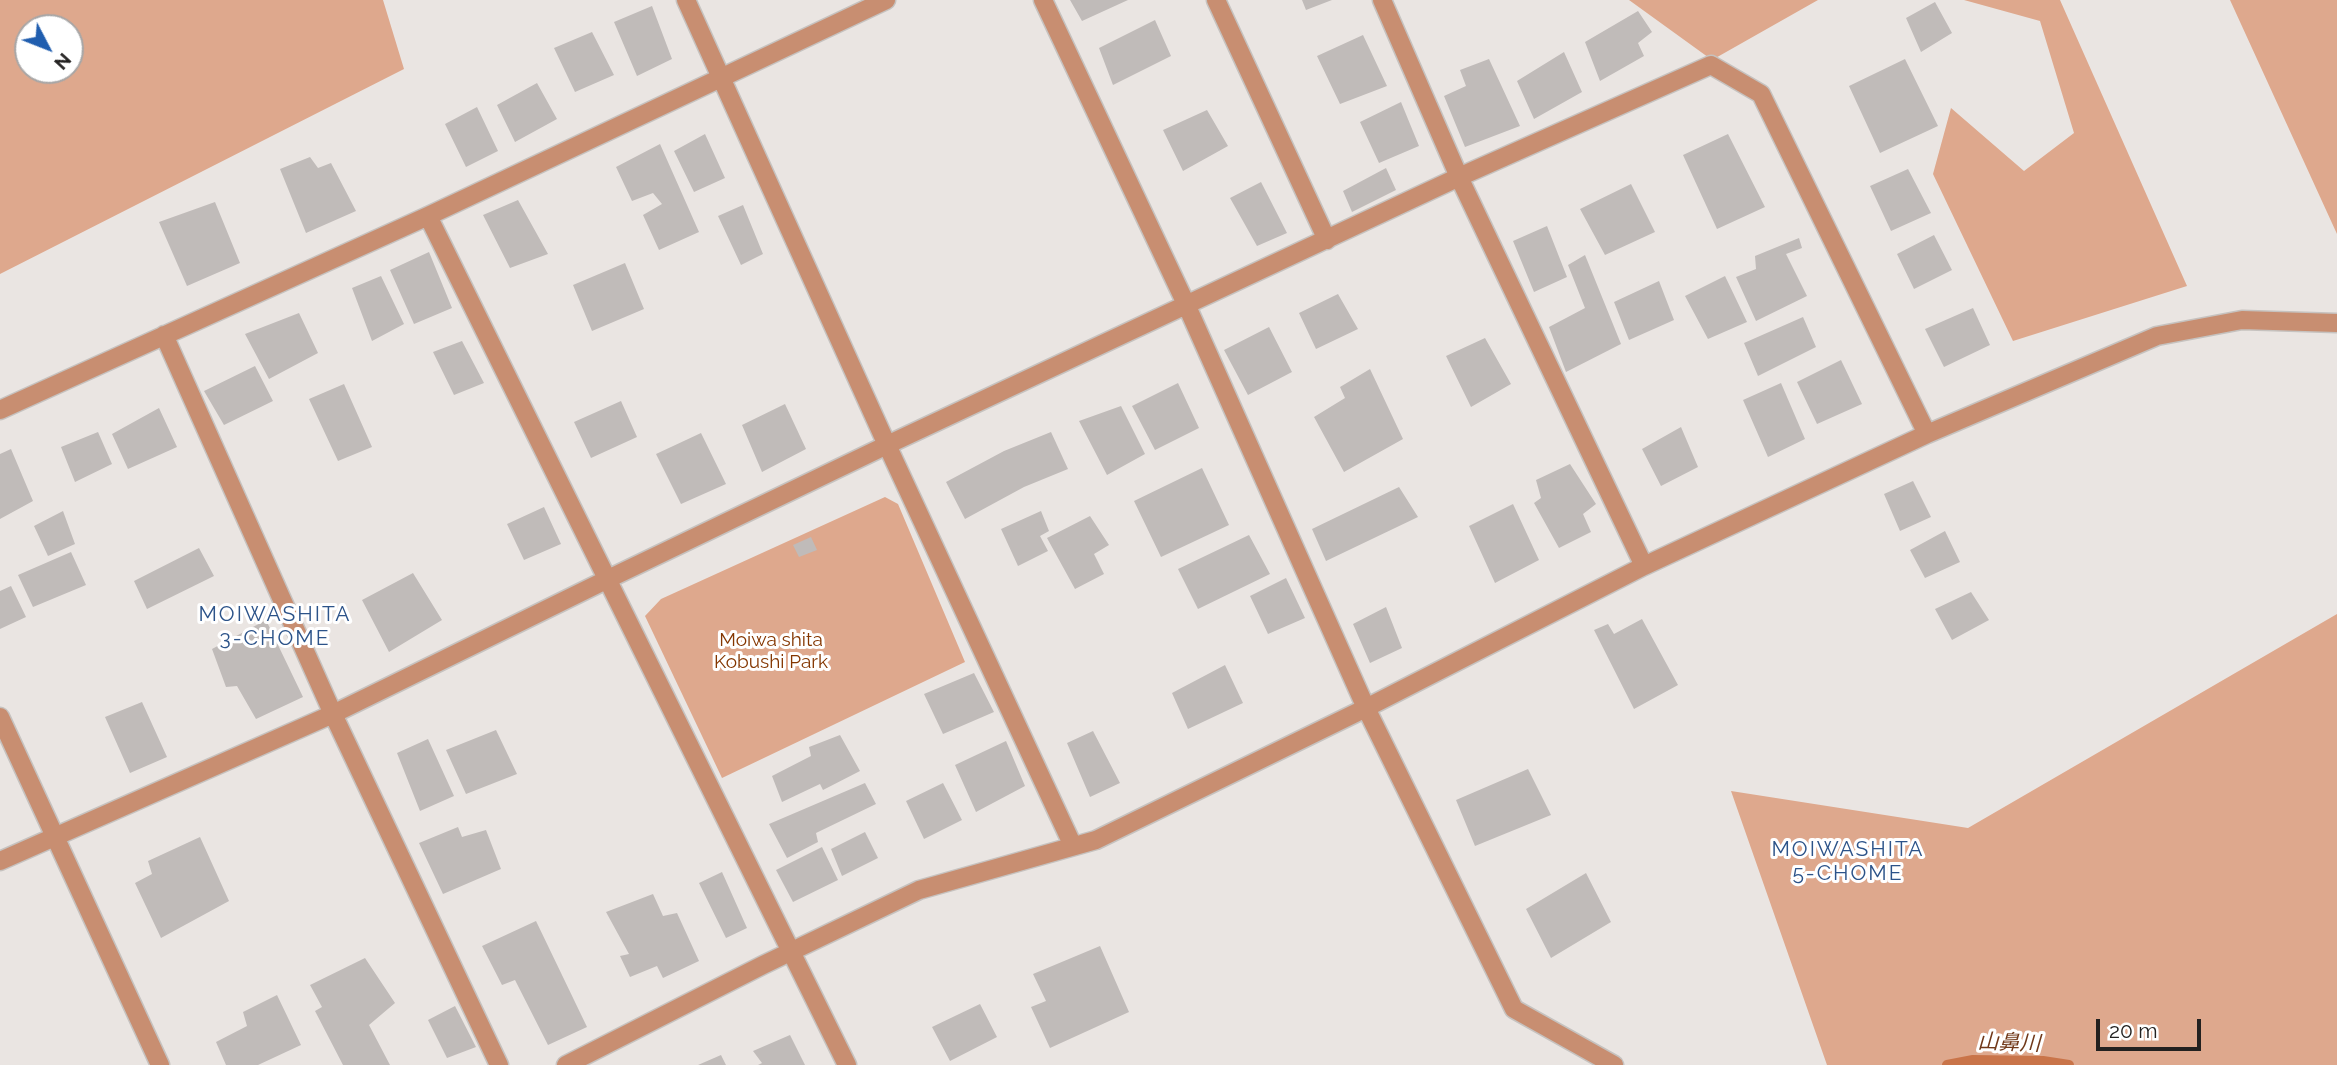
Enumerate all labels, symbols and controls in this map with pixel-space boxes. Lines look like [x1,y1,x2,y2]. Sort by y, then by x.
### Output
north arrow [14,14,84,84]
text: N [50,49,76,74]
district label: MOIWASHITA 3-CHOME [200,602,350,652]
park label: Moiwa shita Kobushi Park [714,629,828,673]
district label: MOIWASHITA 5-CHOME [1773,837,1923,887]
scale bar [2099,1006,2204,1050]
text: 20 m [2109,1018,2157,1043]
water label: 山鼻川 [1977,1029,2041,1057]

